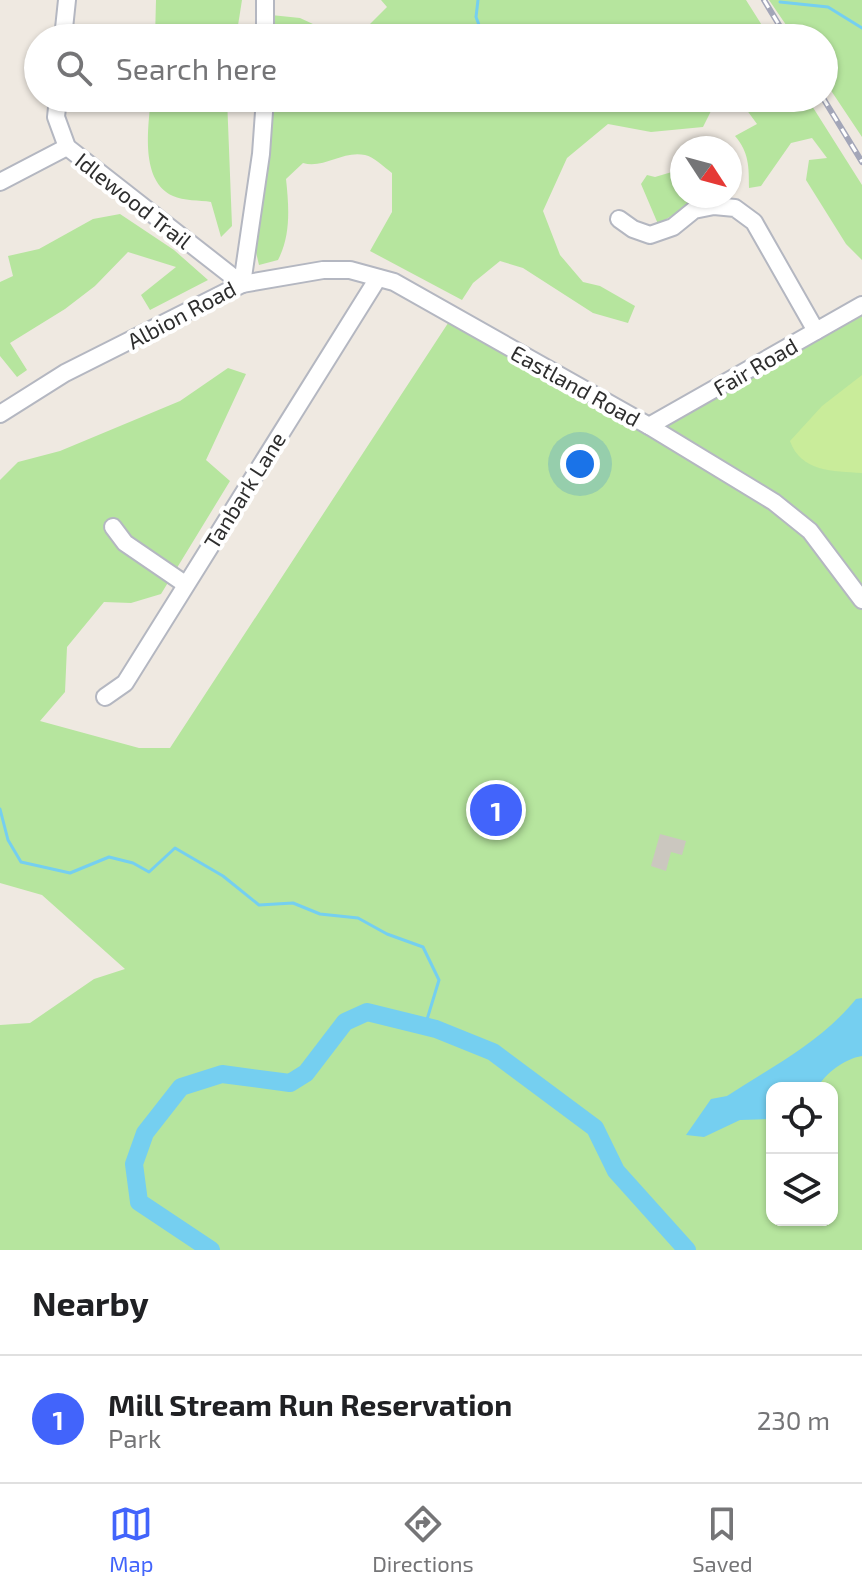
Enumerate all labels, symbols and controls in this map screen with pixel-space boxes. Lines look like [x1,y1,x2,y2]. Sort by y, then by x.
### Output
search box [24,24,838,112]
icon: search [52,46,96,90]
text: Search here [116,50,277,86]
north arrow [670,136,742,208]
street label: Idlewood Trail [71,147,198,254]
street label: Albion Road [122,275,240,353]
street label: Fair Road [708,332,802,400]
street label: Eastland Road [507,339,645,431]
street label: Tanbark Lane [198,427,290,553]
your location [560,444,600,484]
pin: 1 [470,780,522,840]
map controls [766,1082,838,1226]
button: locate [766,1082,838,1154]
button: layers [766,1154,838,1226]
text: Nearby [32,1282,149,1323]
text: Mill Stream Run Reservation [108,1386,512,1422]
text: 1 [52,1404,64,1435]
text: 230 m [757,1404,830,1435]
text: Park [108,1422,161,1453]
tab: Map [109,1502,153,1576]
tab: Directions [372,1502,474,1576]
tab: Saved [692,1502,753,1576]

